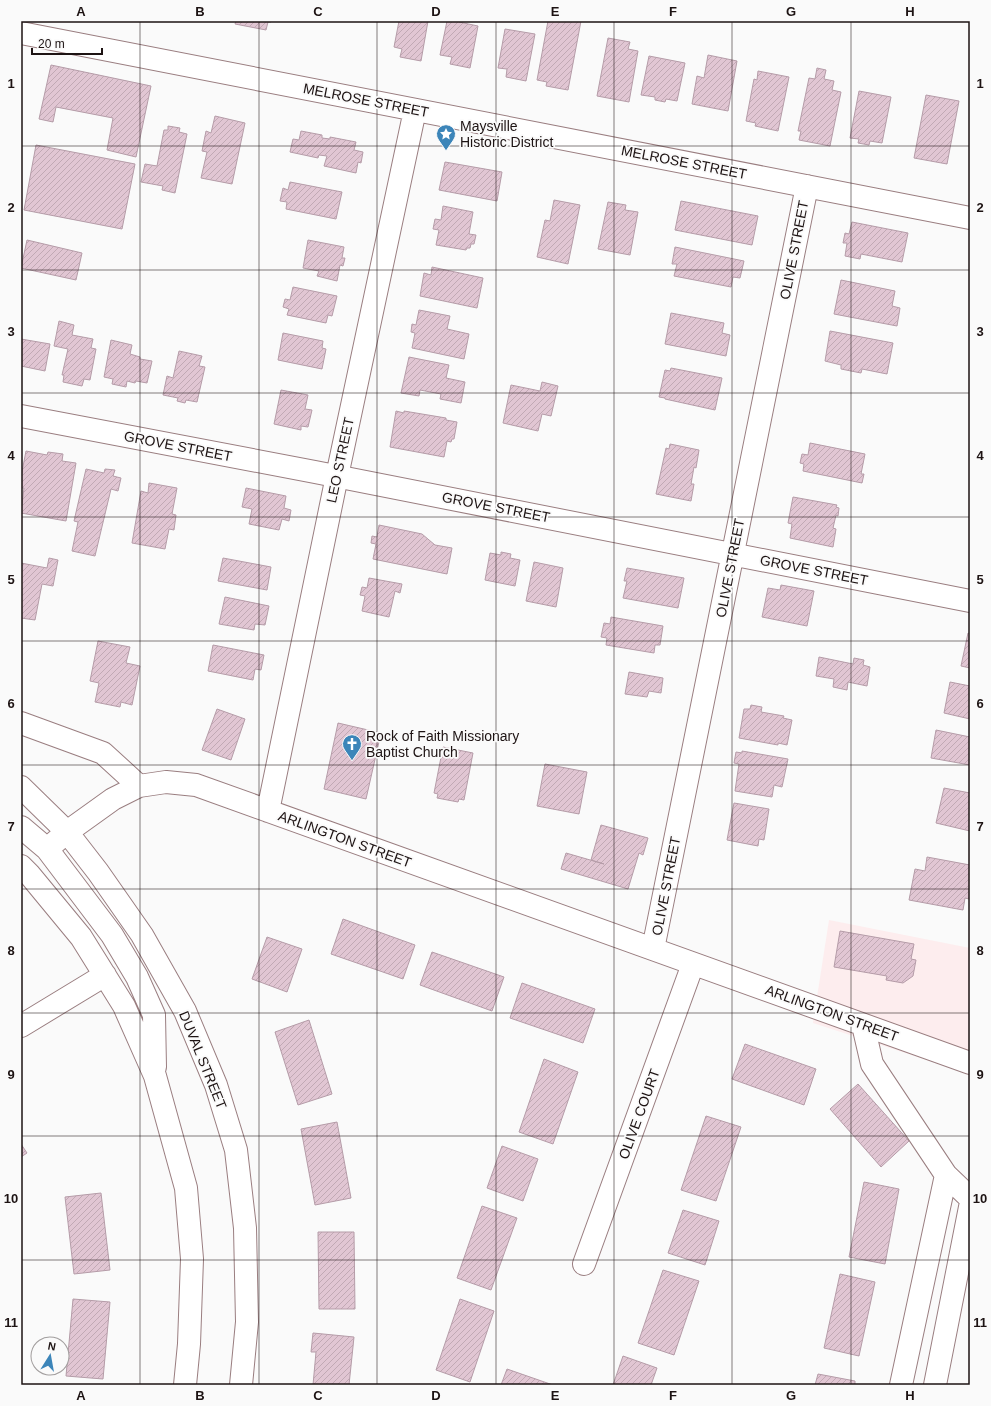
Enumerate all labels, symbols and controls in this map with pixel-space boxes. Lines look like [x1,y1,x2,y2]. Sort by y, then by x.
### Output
text: A [76,4,86,19]
text: B [195,4,205,19]
text: C [313,4,323,19]
text: D [431,4,441,19]
text: E [551,4,560,19]
text: F [669,4,677,19]
text: G [786,4,796,19]
text: H [905,4,915,19]
scale bar [32,30,102,56]
text: 20 m [38,37,65,51]
text: 1 [7,76,15,91]
text: 1 [976,76,984,91]
street label: MELROSE STREET [302,80,431,120]
place label: Maysville Historic District [460,118,553,150]
place icon: Maysville Historic District [435,123,457,151]
street label: MELROSE STREET [620,142,749,182]
street label: OLIVE STREET [777,199,812,301]
text: 2 [7,200,15,215]
text: 2 [976,200,984,215]
text: 3 [7,324,15,339]
text: 3 [976,324,984,339]
street label: LEO STREET [323,415,357,504]
street label: GROVE STREET [123,428,234,464]
text: 4 [7,448,15,463]
text: 4 [976,448,984,463]
street label: GROVE STREET [441,489,552,525]
street label: OLIVE STREET [713,517,748,619]
street label: GROVE STREET [759,552,870,588]
text: 5 [7,572,15,587]
text: 5 [976,572,984,587]
text: 6 [7,696,15,711]
text: 6 [976,696,984,711]
place label: Rock of Faith Missionary Baptist Church [366,728,519,760]
church icon: Rock of Faith Missionary Baptist Church [341,733,363,761]
street label: ARLINGTON STREET [276,807,414,871]
text: 7 [7,819,15,834]
text: 7 [976,819,984,834]
street label: OLIVE STREET [649,835,684,937]
text: 8 [7,943,15,958]
text: 8 [976,943,984,958]
street label: ARLINGTON STREET [763,981,901,1045]
street label: DUVAL STREET [176,1009,230,1112]
street label: OLIVE COURT [615,1066,663,1161]
text: 9 [7,1067,15,1082]
text: 9 [976,1067,984,1082]
text: 10 [4,1191,18,1206]
text: 10 [973,1191,987,1206]
text: 11 [4,1315,18,1330]
text: 11 [973,1315,987,1330]
north arrow [30,1336,70,1376]
text: N [47,1340,57,1353]
text: A [76,1388,86,1403]
text: B [195,1388,205,1403]
text: C [313,1388,323,1403]
text: D [431,1388,441,1403]
text: E [551,1388,560,1403]
text: F [669,1388,677,1403]
text: G [786,1388,796,1403]
text: H [905,1388,915,1403]

